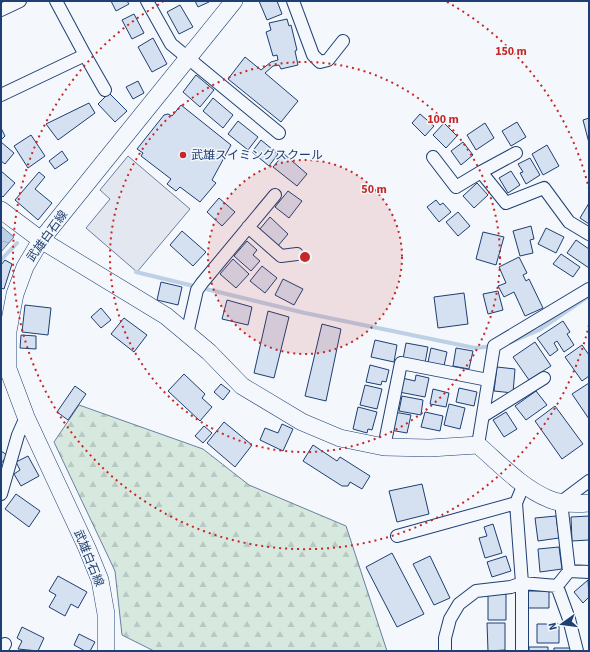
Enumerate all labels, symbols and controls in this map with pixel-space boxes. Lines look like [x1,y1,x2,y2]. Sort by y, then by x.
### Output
text: 150 m [495,43,527,60]
text: 100 m [427,111,459,128]
place label: 武雄スイミングスクール [191,147,323,164]
marker: 武雄スイミングスクール [178,150,188,160]
text: 50 m [361,181,387,198]
street label: 武雄白石線 [23,207,72,266]
centre of rings [298,250,312,264]
street label: 武雄白石線 [69,527,108,589]
north arrow [542,604,582,644]
text: N [545,621,561,632]

